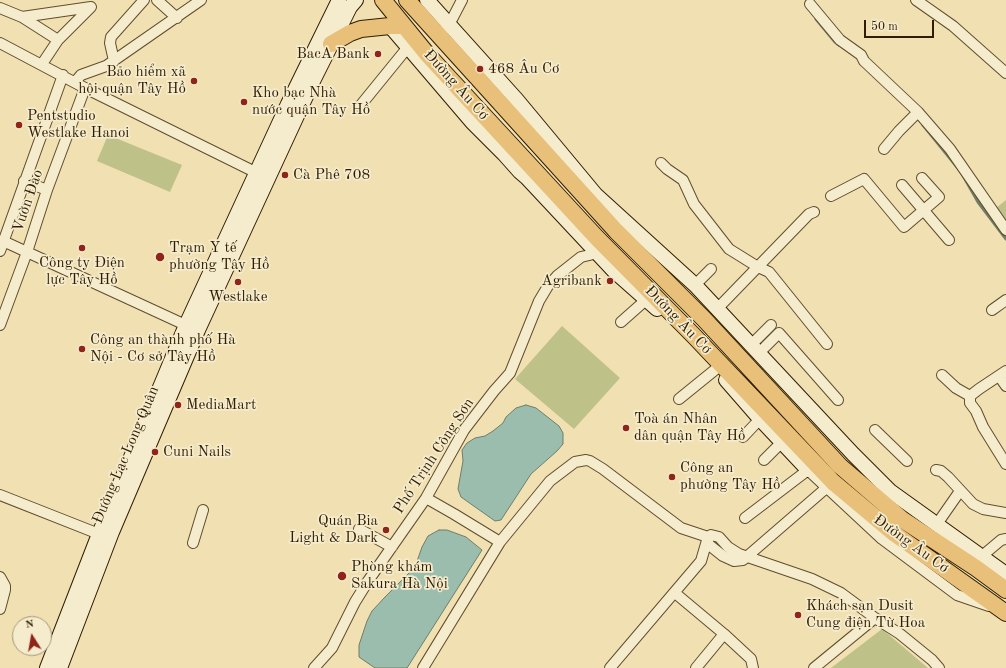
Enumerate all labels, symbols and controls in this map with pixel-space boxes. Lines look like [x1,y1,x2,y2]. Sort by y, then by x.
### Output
scale bar [866,12,936,38]
text: 50 m [871,21,898,33]
place label: BacA Bank [296,45,370,63]
street label: Đường Âu Cơ [420,46,492,124]
marker: BacA Bank [373,49,383,59]
place label: 468 Âu Cơ [488,60,559,78]
place label: Bảo hiểm xã hội quận Tây Hồ [78,63,186,98]
marker: 468 Âu Cơ [475,64,485,74]
marker: Bảo hiểm xã hội quận Tây Hồ [189,76,199,86]
place label: Kho bạc Nhà nước quận Tây Hồ [252,84,370,119]
marker: Kho bạc Nhà nước quận Tây Hồ [239,97,249,107]
place label: Pentstudio Westlake Hanoi [27,107,129,142]
marker: Pentstudio Westlake Hanoi [14,120,24,130]
place label: Cà Phê 708 [293,166,370,184]
street label: Vườn Đào [9,167,47,235]
marker: Cà Phê 708 [280,170,290,180]
place label: Trạm Y tế phường Tây Hồ [169,239,270,274]
marker: Công ty Điện lực Tây Hồ [77,243,87,253]
marker: Trạm Y tế phường Tây Hồ [154,251,166,263]
place label: Công ty Điện lực Tây Hồ [39,254,125,289]
place label: Agribank [541,272,602,290]
marker: Agribank [605,276,615,286]
marker: Westlake [233,277,243,287]
street label: Đường Âu Cơ [641,282,715,358]
place label: Westlake [208,288,268,306]
place label: Công an thành phố Hà Nội - Cơ sở Tây Hồ [90,331,236,366]
marker: Công an thành phố Hà Nội - Cơ sở Tây Hồ [77,344,87,354]
street label: Đường Lạc Long Quân [89,384,163,526]
street label: Phố Trịnh Công Sơn [390,395,478,517]
place label: MediaMart [186,396,256,414]
marker: MediaMart [173,400,183,410]
place label: Toà án Nhân dân quận Tây Hồ [634,410,746,445]
marker: Toà án Nhân dân quận Tây Hồ [621,423,631,433]
place label: Cuni Nails [163,443,231,461]
marker: Cuni Nails [150,447,160,457]
place label: Công an phường Tây Hồ [680,459,781,494]
marker: Công an phường Tây Hồ [667,472,677,482]
street label: Đường Âu Cơ [870,511,952,577]
place label: Quán Bia Light & Dark [289,512,378,547]
marker: Quán Bia Light & Dark [381,525,391,535]
place label: Phòng khám Sakura Hà Nội [351,558,448,593]
marker: Phòng khám Sakura Hà Nội [336,570,348,582]
place label: Khách sạn Dusit Cung điện Từ Hoa [806,597,925,632]
marker: Khách sạn Dusit Cung điện Từ Hoa [793,610,803,620]
north arrow [12,616,52,656]
text: N [25,619,35,631]

